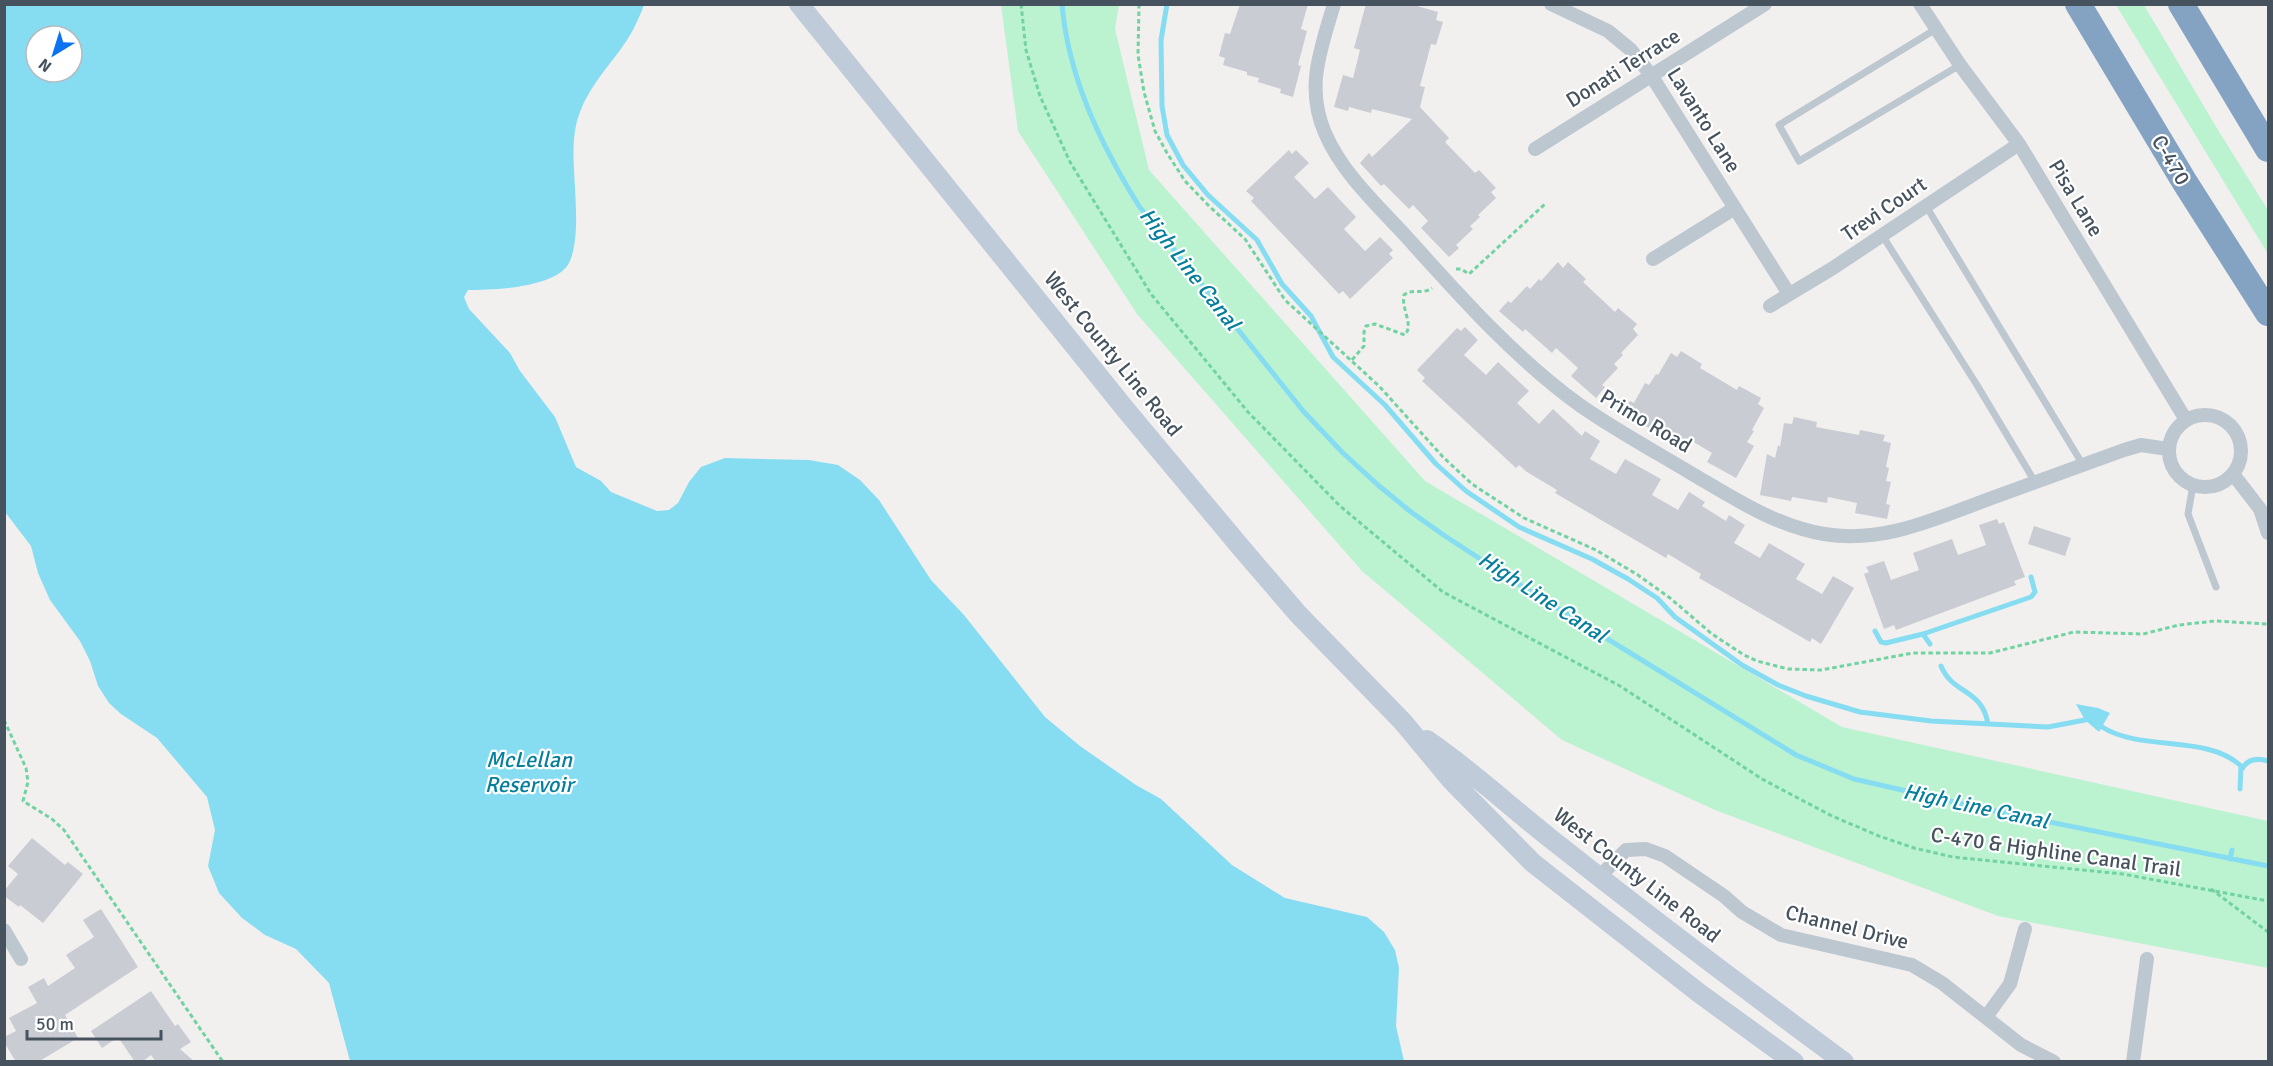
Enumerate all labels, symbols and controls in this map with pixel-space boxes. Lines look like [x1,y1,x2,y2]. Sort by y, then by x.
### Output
street label: Donati Terrace [1561,23,1685,113]
north arrow [24,24,84,84]
text: N [35,54,56,76]
street label: Lavanto Lane [1662,63,1746,177]
street label: C-470 [2146,130,2196,190]
street label: Pisa Lane [2043,155,2109,241]
street label: Trevi Court [1837,171,1931,247]
water label: High Line Canal [1134,202,1247,337]
street label: West County Line Road [1038,266,1188,442]
street label: Primo Road [1595,383,1697,459]
water label: High Line Canal [1474,545,1614,649]
water label: McLellan Reservoir [485,746,576,798]
water label: High Line Canal [1901,777,2053,835]
street label: West County Line Road [1548,802,1726,948]
street label: C-470 & Highline Canal Trail [1929,822,2183,882]
street label: Channel Drive [1783,899,1911,955]
scale bar [27,1003,160,1041]
text: 50 m [36,1013,74,1035]

